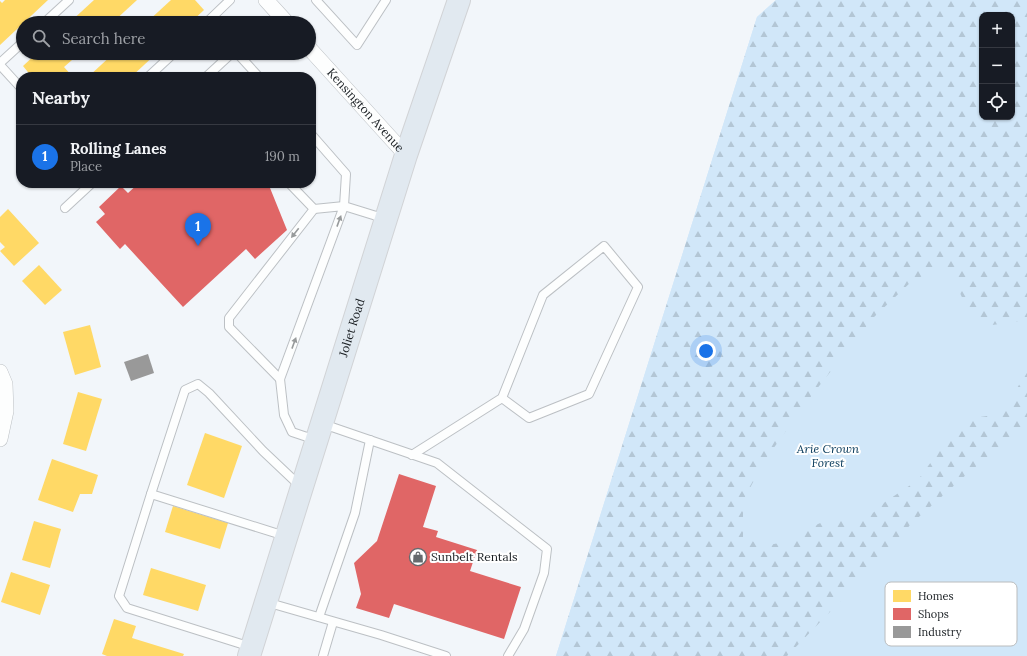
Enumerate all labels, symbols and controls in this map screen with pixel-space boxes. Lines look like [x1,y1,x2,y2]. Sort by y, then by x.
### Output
map controls [979,12,1015,120]
button: + [979,12,1015,48]
search box [16,16,316,60]
icon: search [30,27,52,49]
text: Search here [62,29,145,48]
button: − [979,48,1015,84]
street label: Kensington Avenue [324,65,408,155]
button: locate [979,84,1015,120]
text: Nearby [32,87,90,109]
text: Rolling Lanes [70,139,166,158]
text: 1 [42,148,48,165]
text: 190 m [265,148,300,165]
text: Place [70,158,102,175]
pin: 1 [185,213,211,246]
one-way arrow [336,214,342,226]
one-way arrow [291,228,300,239]
street label: Joliet Road [335,297,368,360]
one-way arrow [291,336,297,348]
your location [696,341,716,361]
park label: Arie Crown Forest [796,441,860,470]
shop icon: Sunbelt Rentals [408,547,428,567]
place label: Sunbelt Rentals [431,549,518,564]
legend [885,582,1017,646]
text: Homes [918,589,954,603]
text: Shops [918,607,949,621]
text: Industry [918,625,962,639]

